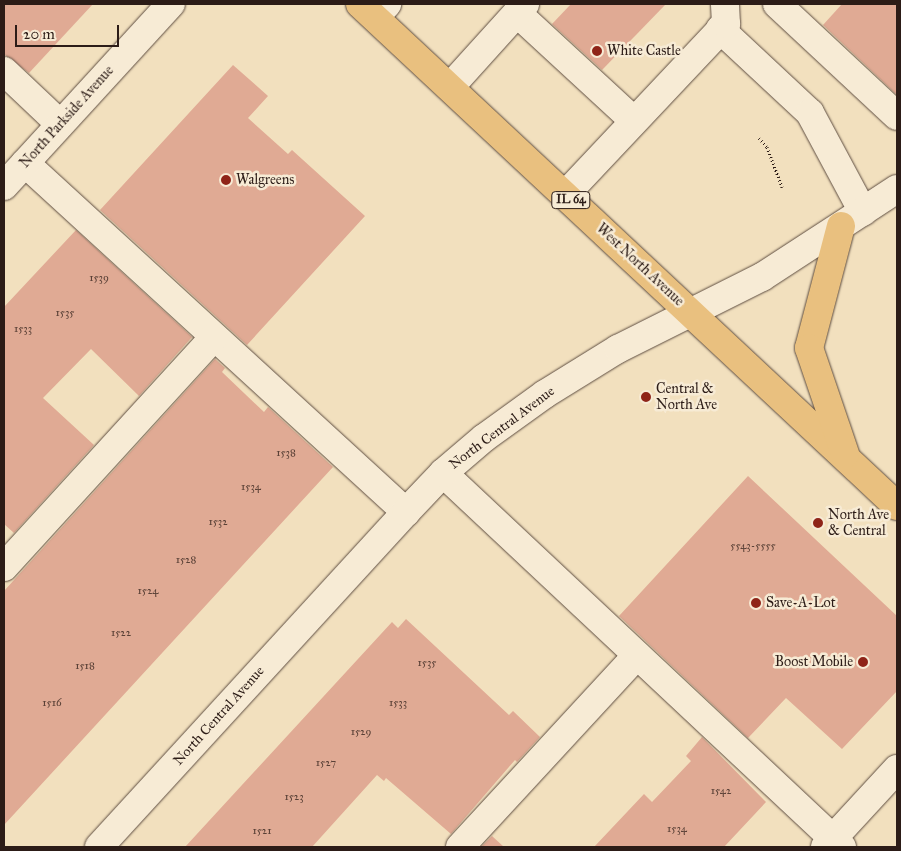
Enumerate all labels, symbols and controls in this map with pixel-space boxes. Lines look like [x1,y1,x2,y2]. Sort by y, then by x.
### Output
scale bar [18,15,121,47]
text: 20 m [23,25,55,43]
place label: White Castle [607,43,681,59]
marker: White Castle [591,45,603,57]
street label: North Parkside Avenue [17,62,117,172]
place label: Walgreens [236,172,294,188]
marker: Walgreens [220,174,232,186]
road number: IL 64 [551,190,591,210]
street label: West North Avenue [593,220,687,310]
house number: 1539 [89,271,109,285]
house number: 1535 [56,306,74,320]
house number: 1533 [14,322,32,336]
place label: Central & North Ave [656,381,717,414]
street label: North Central Avenue [446,383,558,473]
marker: Central & North Ave [640,391,652,403]
house number: 1538 [276,446,296,460]
house number: 1534 [241,480,261,494]
place label: North Ave & Central [828,507,889,540]
house number: 1532 [208,515,228,529]
marker: North Ave & Central [812,517,824,529]
house number: 5543-5555 [730,539,776,553]
house number: 1528 [176,553,196,567]
house number: 1524 [138,584,158,598]
place label: Save-A-Lot [766,595,836,611]
marker: Save-A-Lot [750,597,762,609]
house number: 1522 [111,626,131,640]
place label: Boost Mobile [775,654,853,670]
house number: 1535 [418,656,436,670]
marker: Boost Mobile [857,656,869,668]
house number: 1518 [75,659,95,673]
street label: North Central Avenue [170,663,268,769]
house number: 1516 [42,696,62,710]
house number: 1533 [389,696,407,710]
house number: 1529 [351,725,371,739]
house number: 1527 [316,756,336,770]
house number: 1542 [711,784,731,798]
house number: 1523 [284,790,304,804]
house number: 1534 [667,822,687,836]
house number: 1521 [252,824,272,838]

